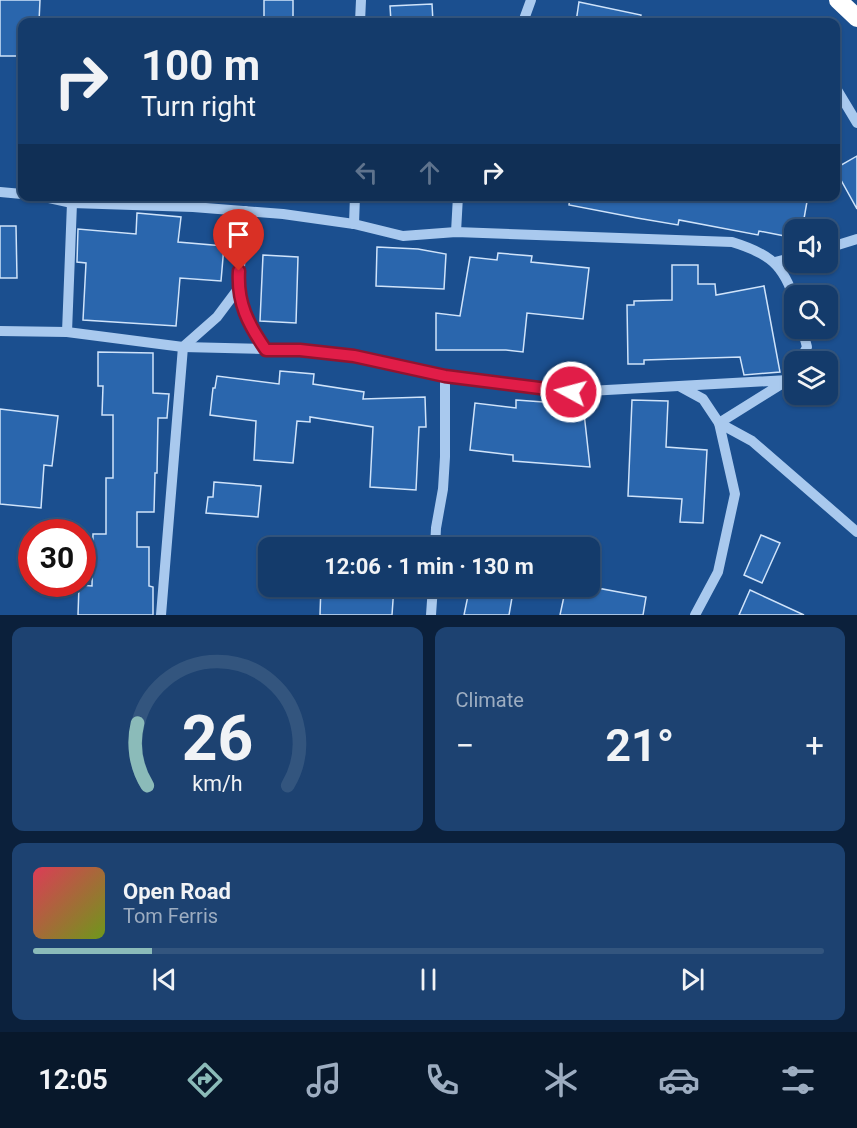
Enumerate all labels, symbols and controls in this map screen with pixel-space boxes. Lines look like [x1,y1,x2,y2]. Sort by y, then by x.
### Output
text: 100 m [141,41,260,90]
icon: right [42,42,120,120]
text: Turn right [141,91,256,123]
icon: left [350,156,383,189]
icon: ahead [413,156,446,189]
icon: right [476,156,509,189]
pin [213,209,264,271]
icon: arrive [222,218,255,251]
map controls [784,219,838,405]
button: sound [784,219,838,273]
button: search [784,285,838,339]
button: layers [784,351,838,405]
position arrow [539,360,603,424]
speed limit sign: 30 [18,519,96,597]
text: 12:06 · 1 min · 130 m [324,554,534,579]
text: Climate [456,688,524,712]
text: 26 [181,702,253,775]
text: 21° [605,719,674,772]
text: − [456,726,474,765]
text: + [805,726,824,765]
text: km/h [192,771,242,796]
text: Open Road [123,879,231,904]
text: Tom Ferris [123,904,218,928]
icon: previous [148,963,181,996]
icon: pause [412,963,445,996]
icon: next [676,963,709,996]
icon: directions [184,1059,226,1101]
icon: music [303,1059,345,1101]
icon: phone [421,1059,463,1101]
icon: climate [540,1059,582,1101]
icon: car [658,1059,700,1101]
icon: filters [777,1059,819,1101]
text: 12:05 [38,1064,108,1096]

